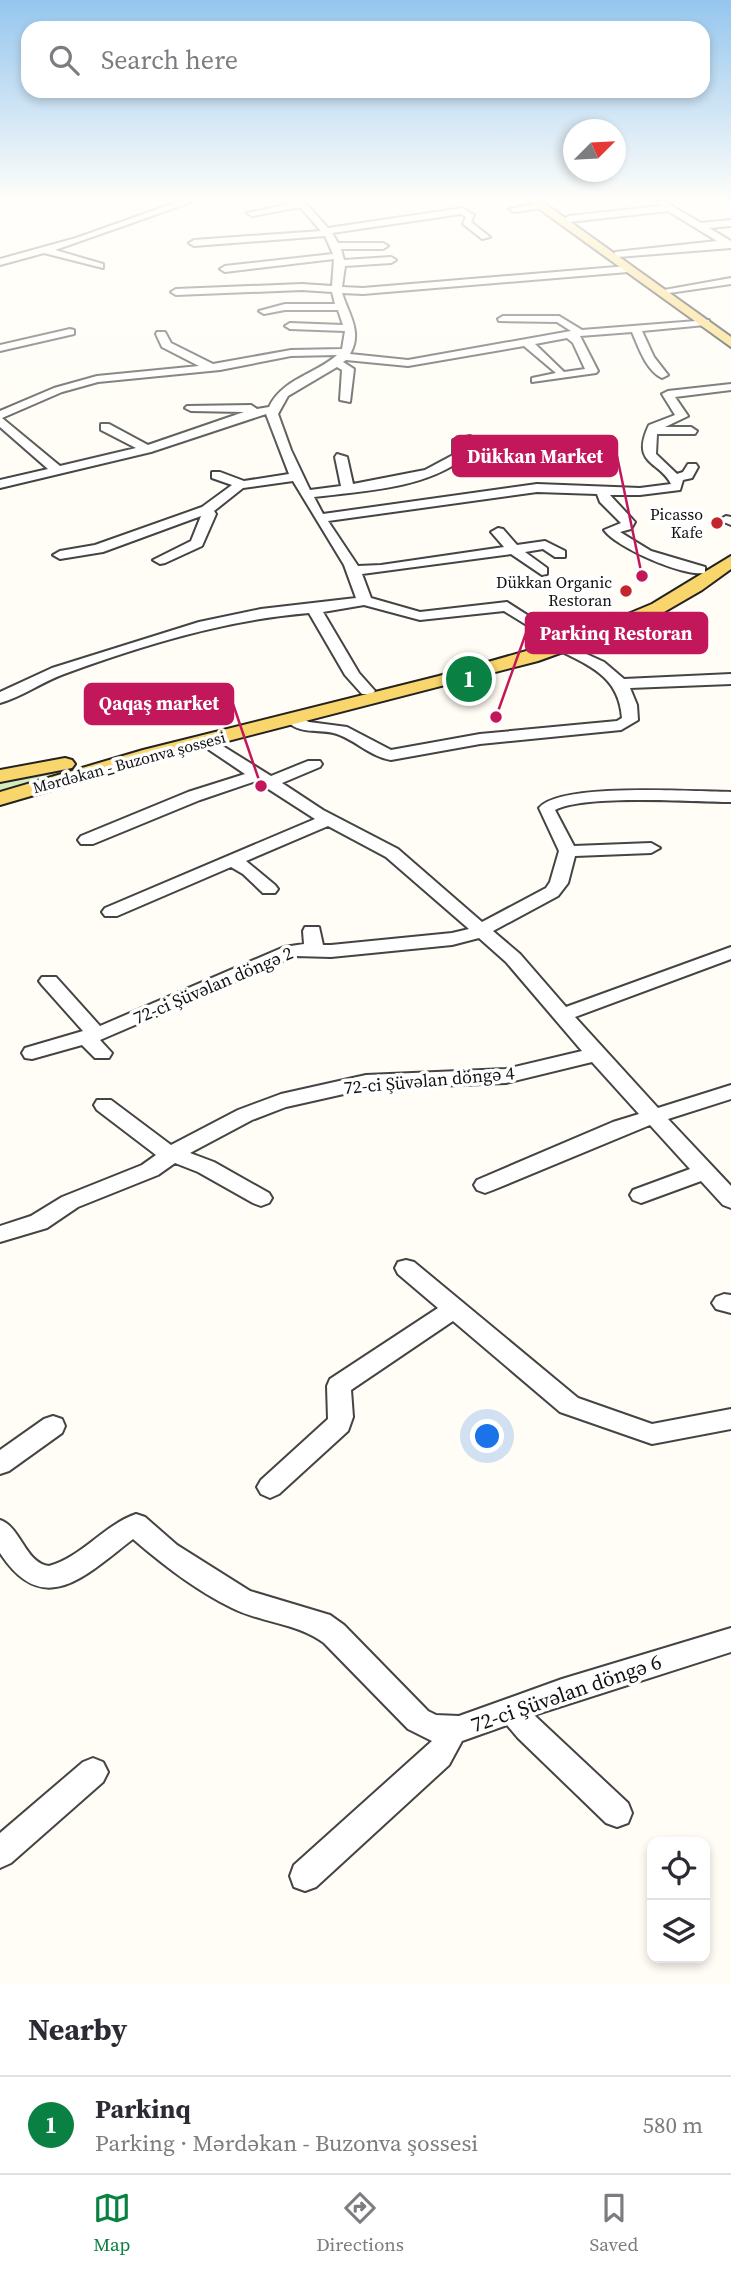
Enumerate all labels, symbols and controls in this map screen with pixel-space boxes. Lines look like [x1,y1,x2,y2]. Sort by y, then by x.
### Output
search box [21,21,710,98]
icon: search [45,41,83,79]
text: Search here [101,42,238,78]
north arrow [563,119,626,182]
callout: Dükkan Market [453,436,617,476]
text: Dükkan Market [467,443,603,469]
place label: Picasso Kafe [650,503,703,543]
marker: Picasso Kafe [709,515,725,531]
place label: Dükkan Organic Restoran [496,571,612,611]
marker: Dükkan Organic Restoran [618,583,634,599]
callout: Parkinq Restoran [526,613,707,653]
text: Parkinq Restoran [540,620,693,646]
pin: 1 [446,653,492,705]
callout: Qaqaş market [85,684,233,724]
text: Qaqaş market [99,690,219,716]
street label: Mərdəkan - Buzonva şossesi [30,726,228,798]
street label: 72-ci Şüvəlan döngə 2 [129,940,297,1030]
street label: 72-ci Şüvəlan döngə 4 [343,1060,515,1100]
your location [470,1419,504,1453]
street label: 72-ci Şüvəlan döngə 6 [467,1647,665,1739]
map controls [647,1837,710,1963]
button: locate [647,1837,710,1900]
button: layers [647,1900,710,1963]
text: Nearby [28,2009,127,2050]
text: Parkinq [95,2091,191,2127]
text: 1 [45,2109,57,2141]
text: 580 m [642,2109,703,2141]
text: Parking · Mərdəkan - Buzonva şossesi [95,2127,478,2159]
tab: Map [93,2189,131,2257]
tab: Directions [316,2189,404,2257]
tab: Saved [590,2189,638,2257]

